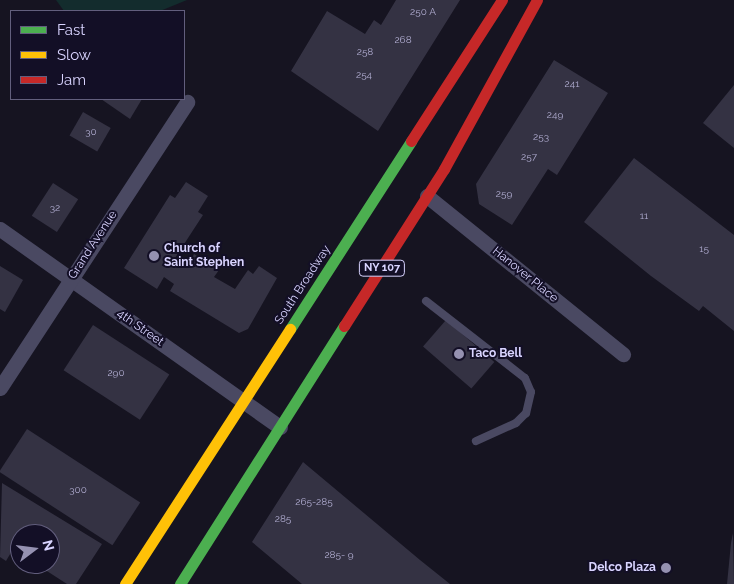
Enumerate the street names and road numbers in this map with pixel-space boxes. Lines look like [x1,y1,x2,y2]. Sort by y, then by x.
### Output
street label: Grand Avenue [65,208,121,282]
street label: South Broadway [272,243,334,327]
street label: Hanover Place [489,244,561,306]
road number: NY 107 [358,260,406,276]
street label: 4th Street [114,307,166,349]

